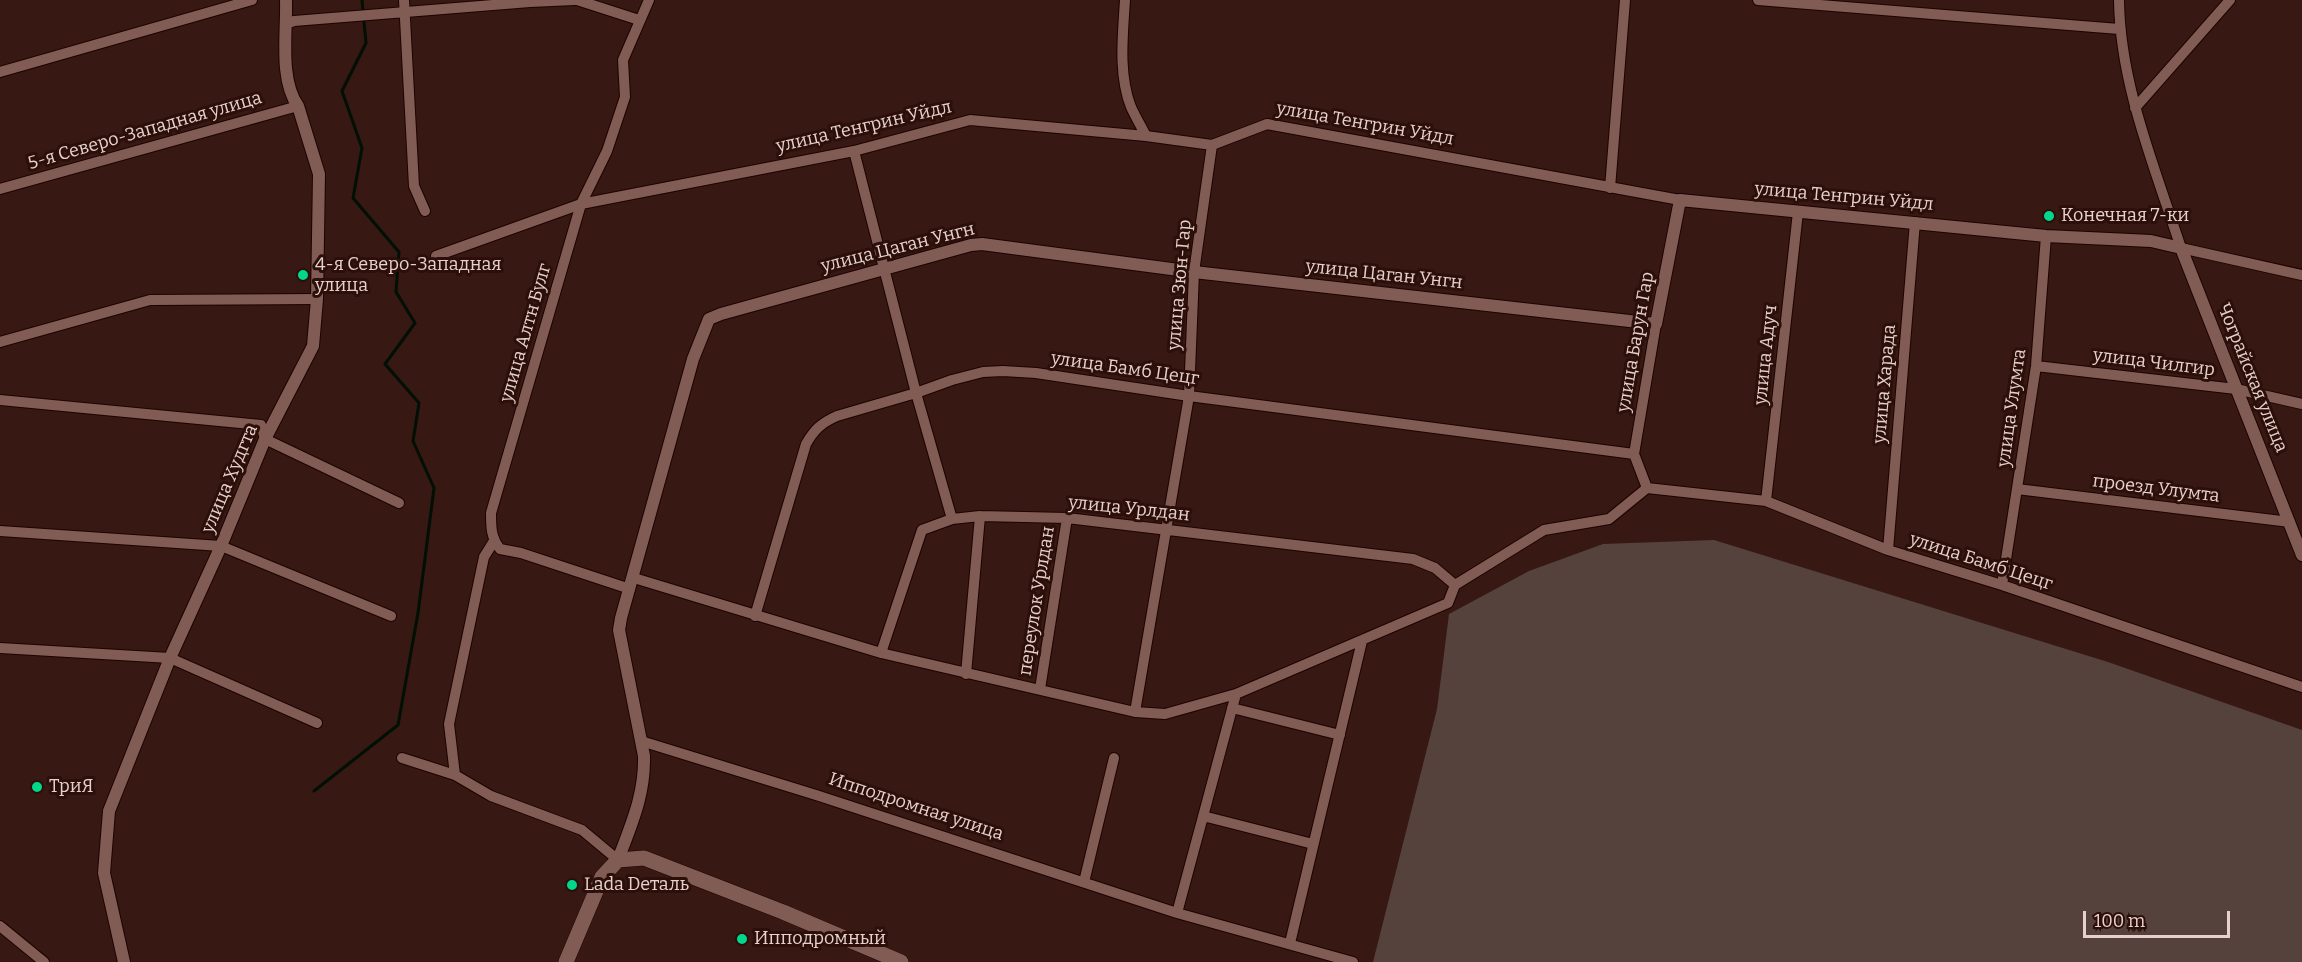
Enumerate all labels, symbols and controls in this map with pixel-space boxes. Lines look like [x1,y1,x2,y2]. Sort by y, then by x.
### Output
street label: 5-я Северо-Западная улица [26,87,264,175]
street label: улица Тенгрин Уйдл [774,96,954,158]
street label: улица Тенгрин Уйдл [1275,98,1455,150]
street label: улица Тенгрин Уйдл [1754,178,1934,216]
place label: Конечная 7-ки [2061,205,2189,227]
marker: Конечная 7-ки [2042,209,2056,223]
street label: улица Цаган Унгн [819,218,977,278]
street label: улица Зюн-Гар [1164,219,1196,351]
place label: 4-я Северо-Западная улица [315,254,501,296]
street label: улица Цаган Унгн [1305,256,1463,294]
street label: улица Алтн Булг [496,261,556,405]
marker: 4-я Северо-Западная улица [296,268,310,282]
street label: улица Барун Гар [1613,270,1659,414]
street label: Чограйская улица [2212,300,2292,456]
street label: улица Адуч [1750,304,1782,406]
street label: улица Харада [1869,323,1901,445]
street label: улица Чилгир [2092,345,2216,381]
street label: улица Бамб Цецг [1050,348,1200,390]
street label: улица Улумта [1993,348,2031,468]
street label: улица Худгта [197,421,263,537]
street label: проезд Улумта [2091,470,2221,508]
street label: улица Урлдан [1067,492,1191,526]
street label: переулок Урлдан [1015,525,1059,677]
street label: улица Бамб Цецг [1907,529,2055,595]
street label: Ипподромная улица [826,769,1006,845]
place label: ТриЯ [49,776,93,798]
marker: ТриЯ [30,780,44,794]
place label: Lada Dеталь [584,874,689,896]
marker: Lada Dеталь [565,878,579,892]
scale bar [2086,899,2233,937]
text: 100 m [2094,910,2145,932]
place label: Ипподромный [754,928,886,950]
marker: Ипподромный [735,932,749,946]

